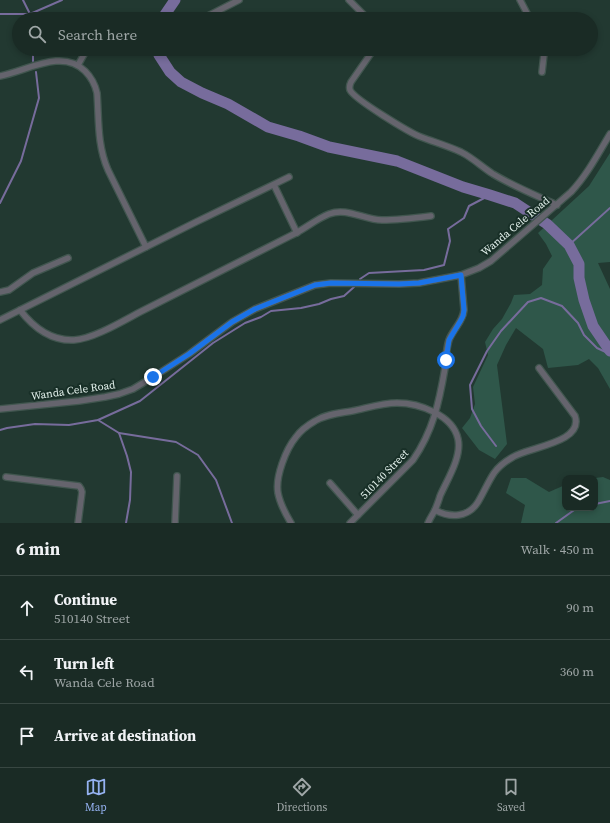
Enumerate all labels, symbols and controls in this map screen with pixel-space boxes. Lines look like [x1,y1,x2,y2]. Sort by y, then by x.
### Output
search box [12,12,598,56]
icon: search [26,23,48,45]
text: Search here [58,24,137,45]
street label: Wanda Cele Road [478,193,553,259]
route start [437,351,455,369]
route end [144,368,162,386]
street label: Wanda Cele Road [30,377,117,404]
street label: 510140 Street [357,446,412,503]
map controls [562,475,598,511]
button: layers [562,475,598,511]
text: 6 min [16,537,60,561]
text: Walk · 450 m [521,541,594,558]
text: Continue [54,589,117,610]
icon: ahead [16,597,38,619]
text: 90 m [566,599,594,616]
text: 510140 Street [54,610,130,627]
text: Turn left [54,653,114,674]
icon: left [16,661,38,683]
text: 360 m [560,663,594,680]
text: Wanda Cele Road [54,674,155,691]
icon: arrive [16,725,38,747]
text: Arrive at destination [54,725,196,746]
tab: Map [85,776,107,815]
tab: Directions [276,776,327,815]
tab: Saved [497,776,525,815]

